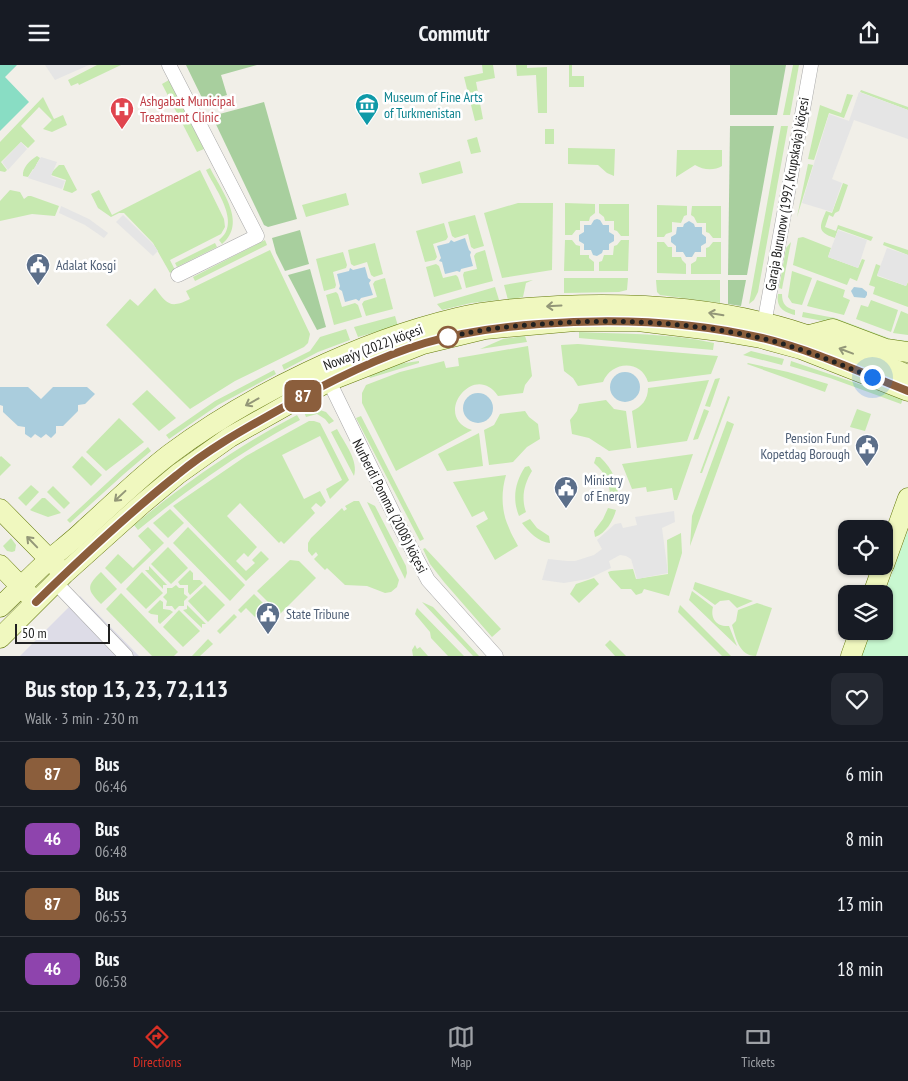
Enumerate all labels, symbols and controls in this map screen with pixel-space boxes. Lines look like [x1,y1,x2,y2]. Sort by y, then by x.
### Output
icon: menu [25,19,53,47]
text: Commutr [418,19,490,47]
icon: share [855,19,883,47]
place label: Museum of Fine Arts of Turkmenistan [384,88,483,122]
place label: Ashgabat Municipal Treatment Clinic [140,92,236,126]
museum icon: Museum of Fine Arts of Turkmenistan [354,92,380,126]
hospital icon: Ashgabat Municipal Treatment Clinic [109,96,135,130]
street label: Garaja Burunow (1997, Krupskaýa) köçesi [761,96,813,292]
public building icon: Adalat Kosgi [25,252,51,286]
place label: Adalat Kosgi [56,256,116,274]
one-way arrow [546,302,562,311]
one-way arrow [708,309,724,319]
street label: Nowaýy (2022) köçesi [321,320,425,374]
unlabelled marker [437,326,459,348]
one-way arrow [839,346,854,355]
your location [860,365,885,390]
line badge: 87 [280,380,326,412]
text: 87 [294,384,312,407]
one-way arrow [245,397,260,407]
place label: Pension Fund Kopetdag Borough [760,429,850,463]
public building icon: Pension Fund Kopetdag Borough [854,433,880,467]
street label: Nurberdi Pomma (2008) köçesi [348,436,432,576]
place label: Ministry of Energy [584,471,630,505]
public building icon: Ministry of Energy [553,475,579,509]
one-way arrow [114,490,127,502]
map controls [838,520,893,640]
button: locate [838,520,893,575]
one-way arrow [26,536,38,548]
button: layers [838,585,893,640]
public building icon: State Tribune [255,601,281,635]
place label: State Tribune [286,605,350,623]
scale bar [15,621,110,644]
text: 50 m [22,624,47,642]
text: Bus stop 13, 23, 72,113 [25,673,228,704]
button: heart [831,673,883,725]
text: Walk · 3 min · 230 m [25,708,138,728]
text: Bus [95,752,119,776]
text: 87 [44,762,61,785]
text: 6 min [846,762,883,786]
text: 06:46 [95,776,127,796]
text: Bus [95,817,119,841]
text: 46 [44,827,61,850]
text: 8 min [846,827,883,851]
text: 06:48 [95,841,127,861]
text: Bus [95,882,119,906]
text: 87 [44,892,61,915]
text: 13 min [837,892,883,916]
text: 06:53 [95,906,127,926]
text: Bus [95,947,119,971]
text: 46 [44,957,61,980]
text: 18 min [837,957,883,981]
text: 06:58 [95,971,127,991]
tab: Directions [133,1023,182,1071]
tab: Map [447,1023,475,1071]
tab: Tickets [741,1023,775,1071]

